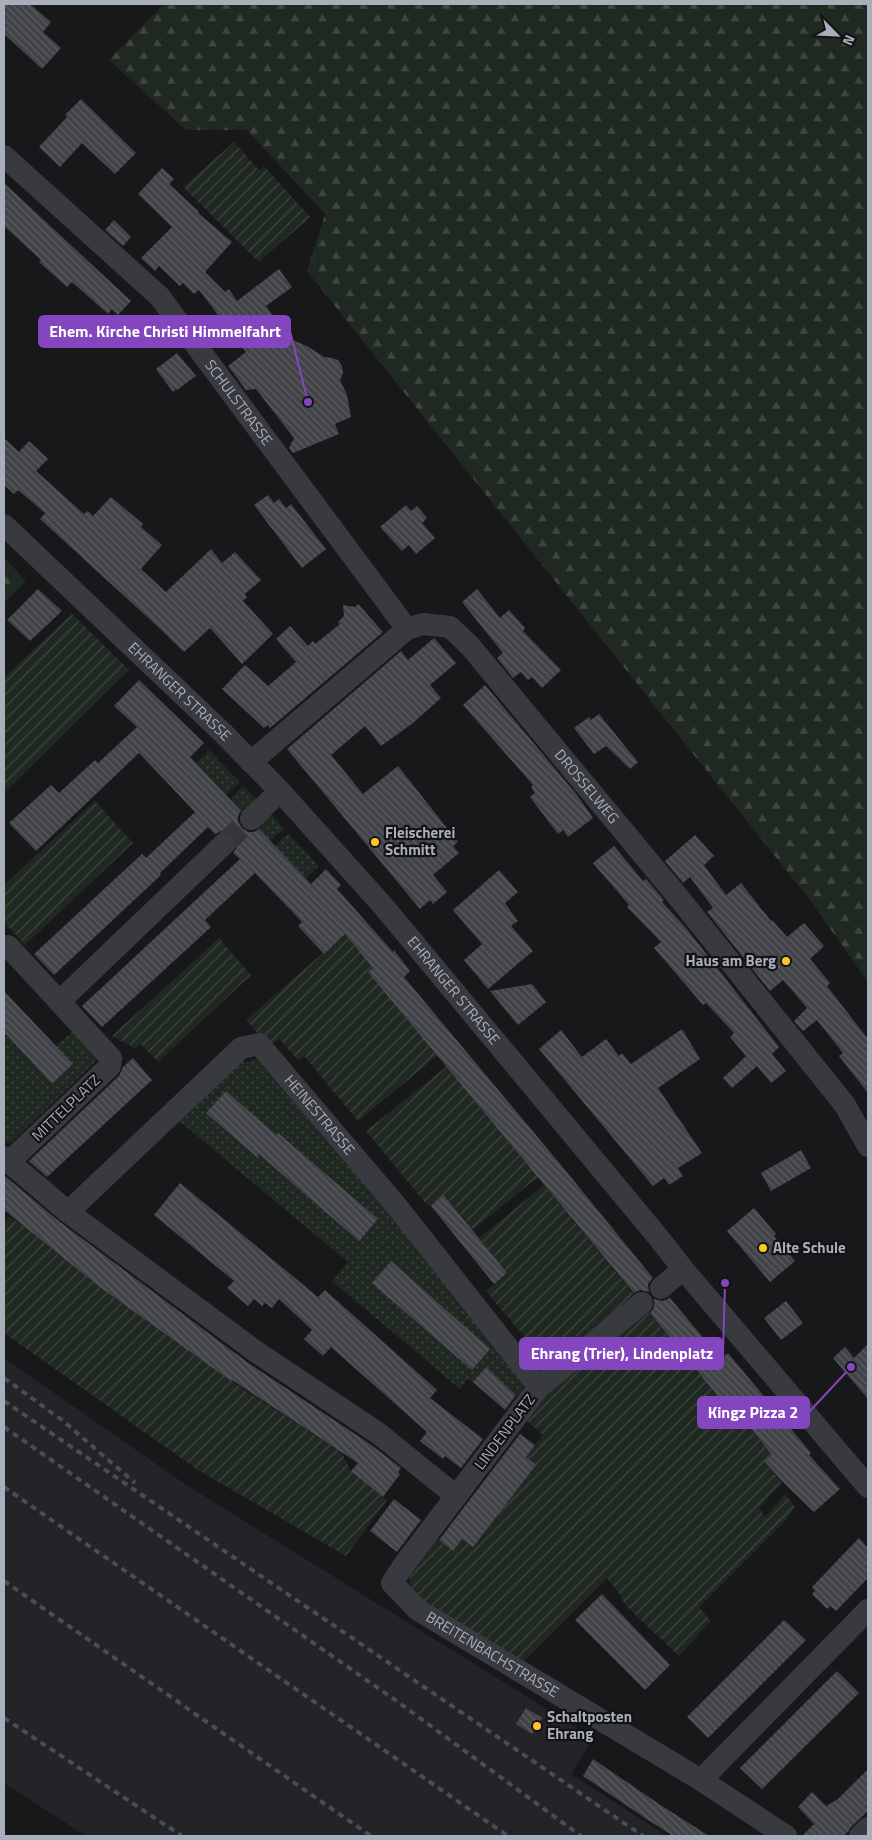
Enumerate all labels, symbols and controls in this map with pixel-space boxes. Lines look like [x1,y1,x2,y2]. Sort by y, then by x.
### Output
north arrow [812,10,862,60]
text: N [838,32,861,49]
callout: Ehem. Kirche Christi Himmelfahrt [39,316,290,347]
text: Ehem. Kirche Christi Himmelfahrt [49,319,281,343]
street label: SCHULSTRASSE [199,355,279,450]
street label: EHRANGER STRASSE [123,636,237,746]
street label: DROSSELWEG [549,744,625,828]
place label: Fleischerei Schmitt [385,821,455,861]
marker: Fleischerei Schmitt [369,836,381,848]
street label: EHRANGER STRASSE [402,931,506,1050]
place label: Haus am Berg [686,949,776,972]
marker: Haus am Berg [780,955,792,967]
street label: MITTELPLATZ [26,1069,105,1146]
street label: HEINESTRASSE [279,1069,361,1160]
place label: Alte Schule [773,1236,846,1259]
marker: Alte Schule [757,1242,769,1254]
callout: Ehrang (Trier), Lindenplatz [520,1338,723,1369]
text: Ehrang (Trier), Lindenplatz [531,1341,713,1365]
street label: LINDENPLATZ [469,1389,541,1474]
callout: Kingz Pizza 2 [698,1397,809,1428]
text: Kingz Pizza 2 [708,1400,798,1424]
street label: BREITENBACHSTRASSE [422,1605,563,1703]
place label: Schaltposten Ehrang [547,1705,632,1745]
marker: Schaltposten Ehrang [531,1720,543,1732]

